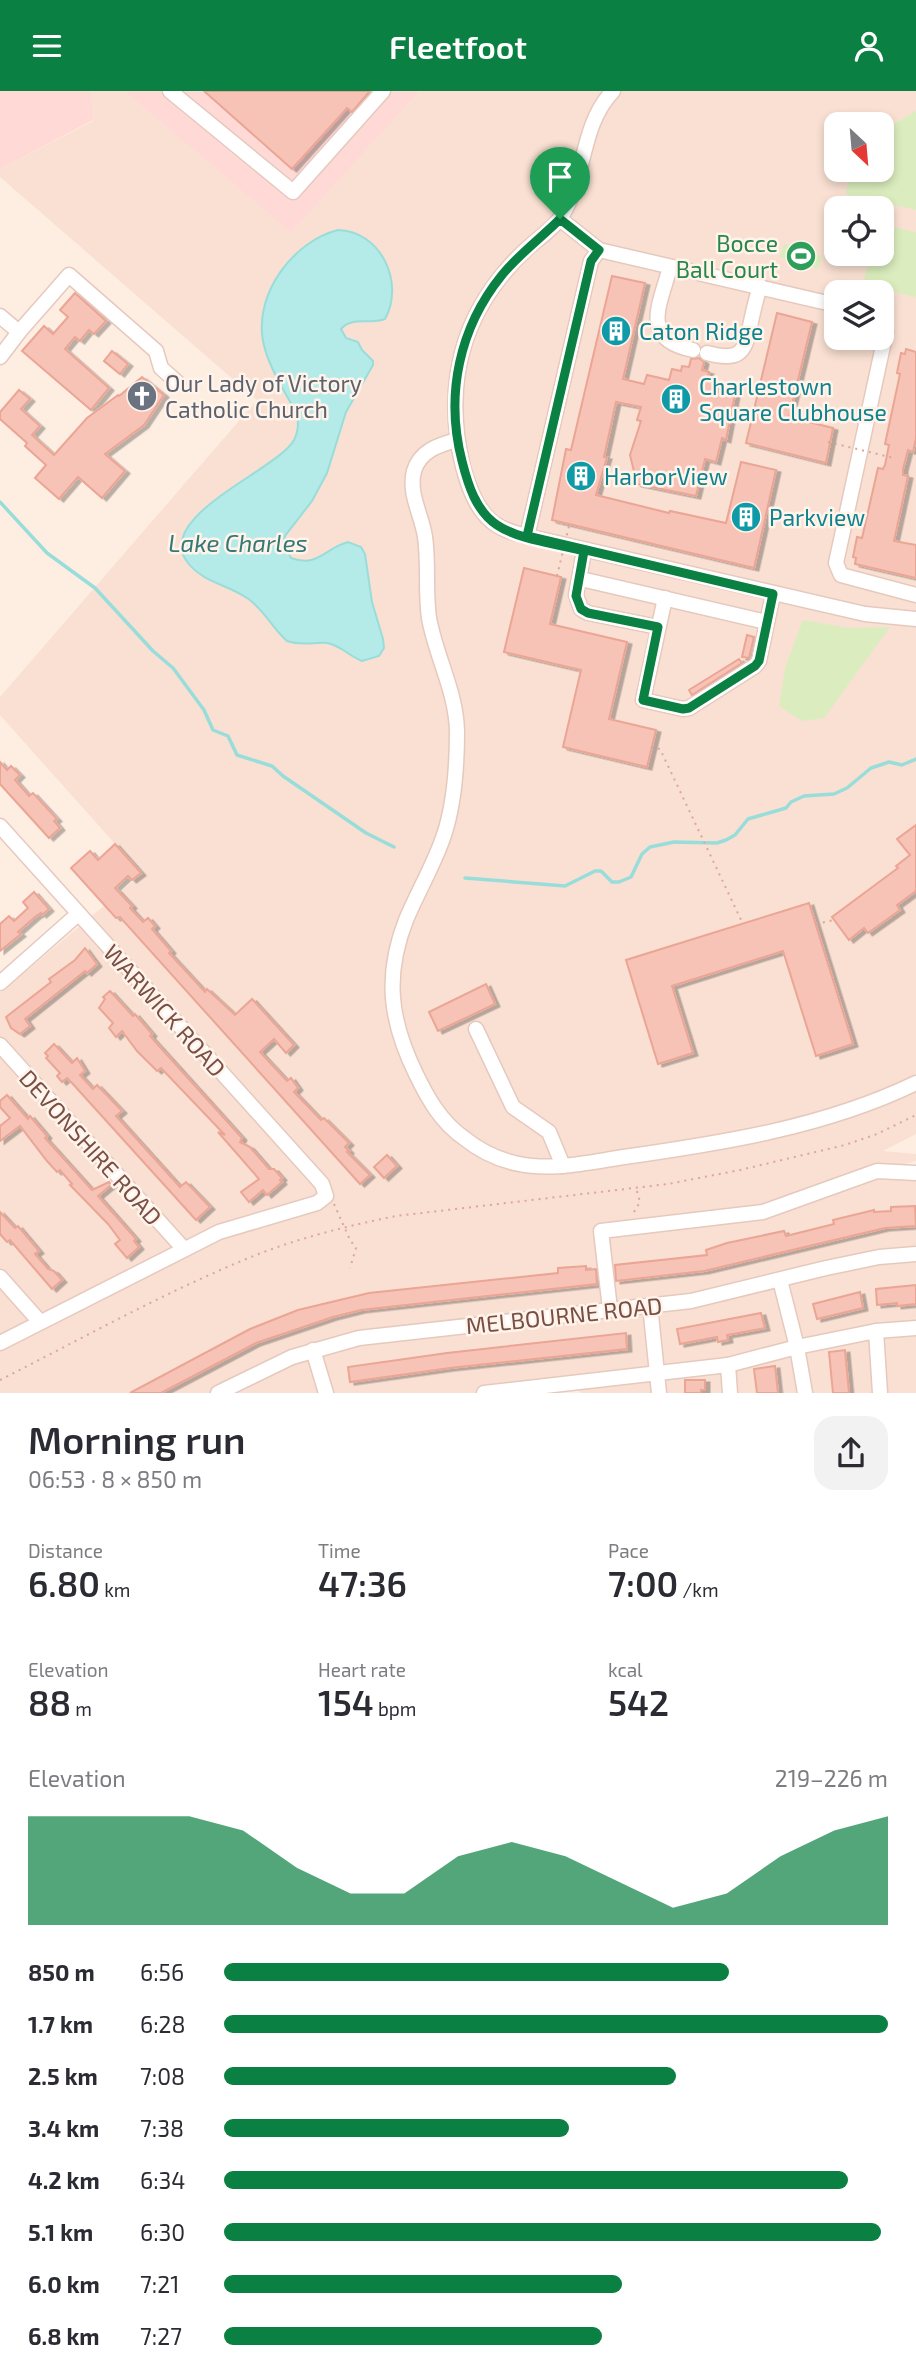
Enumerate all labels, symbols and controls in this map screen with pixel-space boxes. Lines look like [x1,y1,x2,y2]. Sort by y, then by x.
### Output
icon: menu [28,27,66,65]
text: Fleetfoot [389,27,527,65]
icon: person [850,27,888,65]
north arrow [824,112,894,182]
map controls [824,112,894,350]
pin [530,147,590,219]
icon: arrive [541,158,579,196]
button: locate [824,196,894,266]
place label: Bocce Ball Court [676,229,778,283]
sports icon: Bocce Ball Court [784,239,818,273]
button: layers [824,280,894,350]
building icon: Caton Ridge [599,314,633,348]
place label: Caton Ridge [639,317,763,345]
place label: Our Lady of Victory Catholic Church [165,369,362,423]
place label: Charlestown Square Clubhouse [699,372,887,426]
church icon: Our Lady of Victory Catholic Church [125,379,159,413]
building icon: Charlestown Square Clubhouse [659,382,693,416]
building icon: HarborView [564,459,598,493]
place label: HarborView [604,462,728,490]
building icon: Parkview [729,500,763,534]
place label: Parkview [769,503,865,531]
water label: Lake Charles [168,528,308,557]
street label: WARWICK ROAD [98,938,232,1082]
street label: DEVONSHIRE ROAD [14,1064,168,1230]
street label: MELBOURNE ROAD [464,1291,664,1339]
text: Morning run [28,1416,246,1462]
button: share [814,1416,888,1490]
text: 06:53 · 8 × 850 m [28,1465,202,1493]
text: Distance [28,1539,103,1562]
text: Time [318,1539,361,1562]
text: Pace [608,1539,649,1562]
text: 6.80 [28,1562,100,1604]
text: 47:36 [318,1562,407,1604]
text: 7:00 [608,1562,678,1604]
text: km [100,1578,131,1601]
text: /km [678,1578,719,1601]
text: Elevation [28,1658,109,1681]
text: Heart rate [318,1658,406,1681]
text: kcal [608,1658,643,1681]
text: 88 [28,1681,71,1723]
text: 154 [318,1681,374,1723]
text: 542 [608,1681,669,1723]
text: m [71,1697,92,1720]
text: bpm [374,1697,416,1720]
text: Elevation [28,1764,126,1792]
text: 219–226 m [775,1764,888,1792]
text: 850 m [28,1958,95,1986]
text: 6:56 [140,1958,184,1986]
text: 1.7 km [28,2010,93,2038]
text: 6:28 [140,2010,185,2038]
text: 2.5 km [28,2062,98,2090]
text: 7:08 [140,2062,185,2090]
text: 3.4 km [28,2114,99,2142]
text: 7:38 [140,2114,184,2142]
text: 4.2 km [28,2166,100,2194]
text: 6:34 [140,2166,186,2194]
text: 5.1 km [28,2218,93,2246]
text: 6:30 [140,2218,185,2246]
text: 6.0 km [28,2270,100,2298]
text: 7:21 [140,2270,179,2298]
text: 6.8 km [28,2322,100,2350]
text: 7:27 [140,2322,182,2350]

